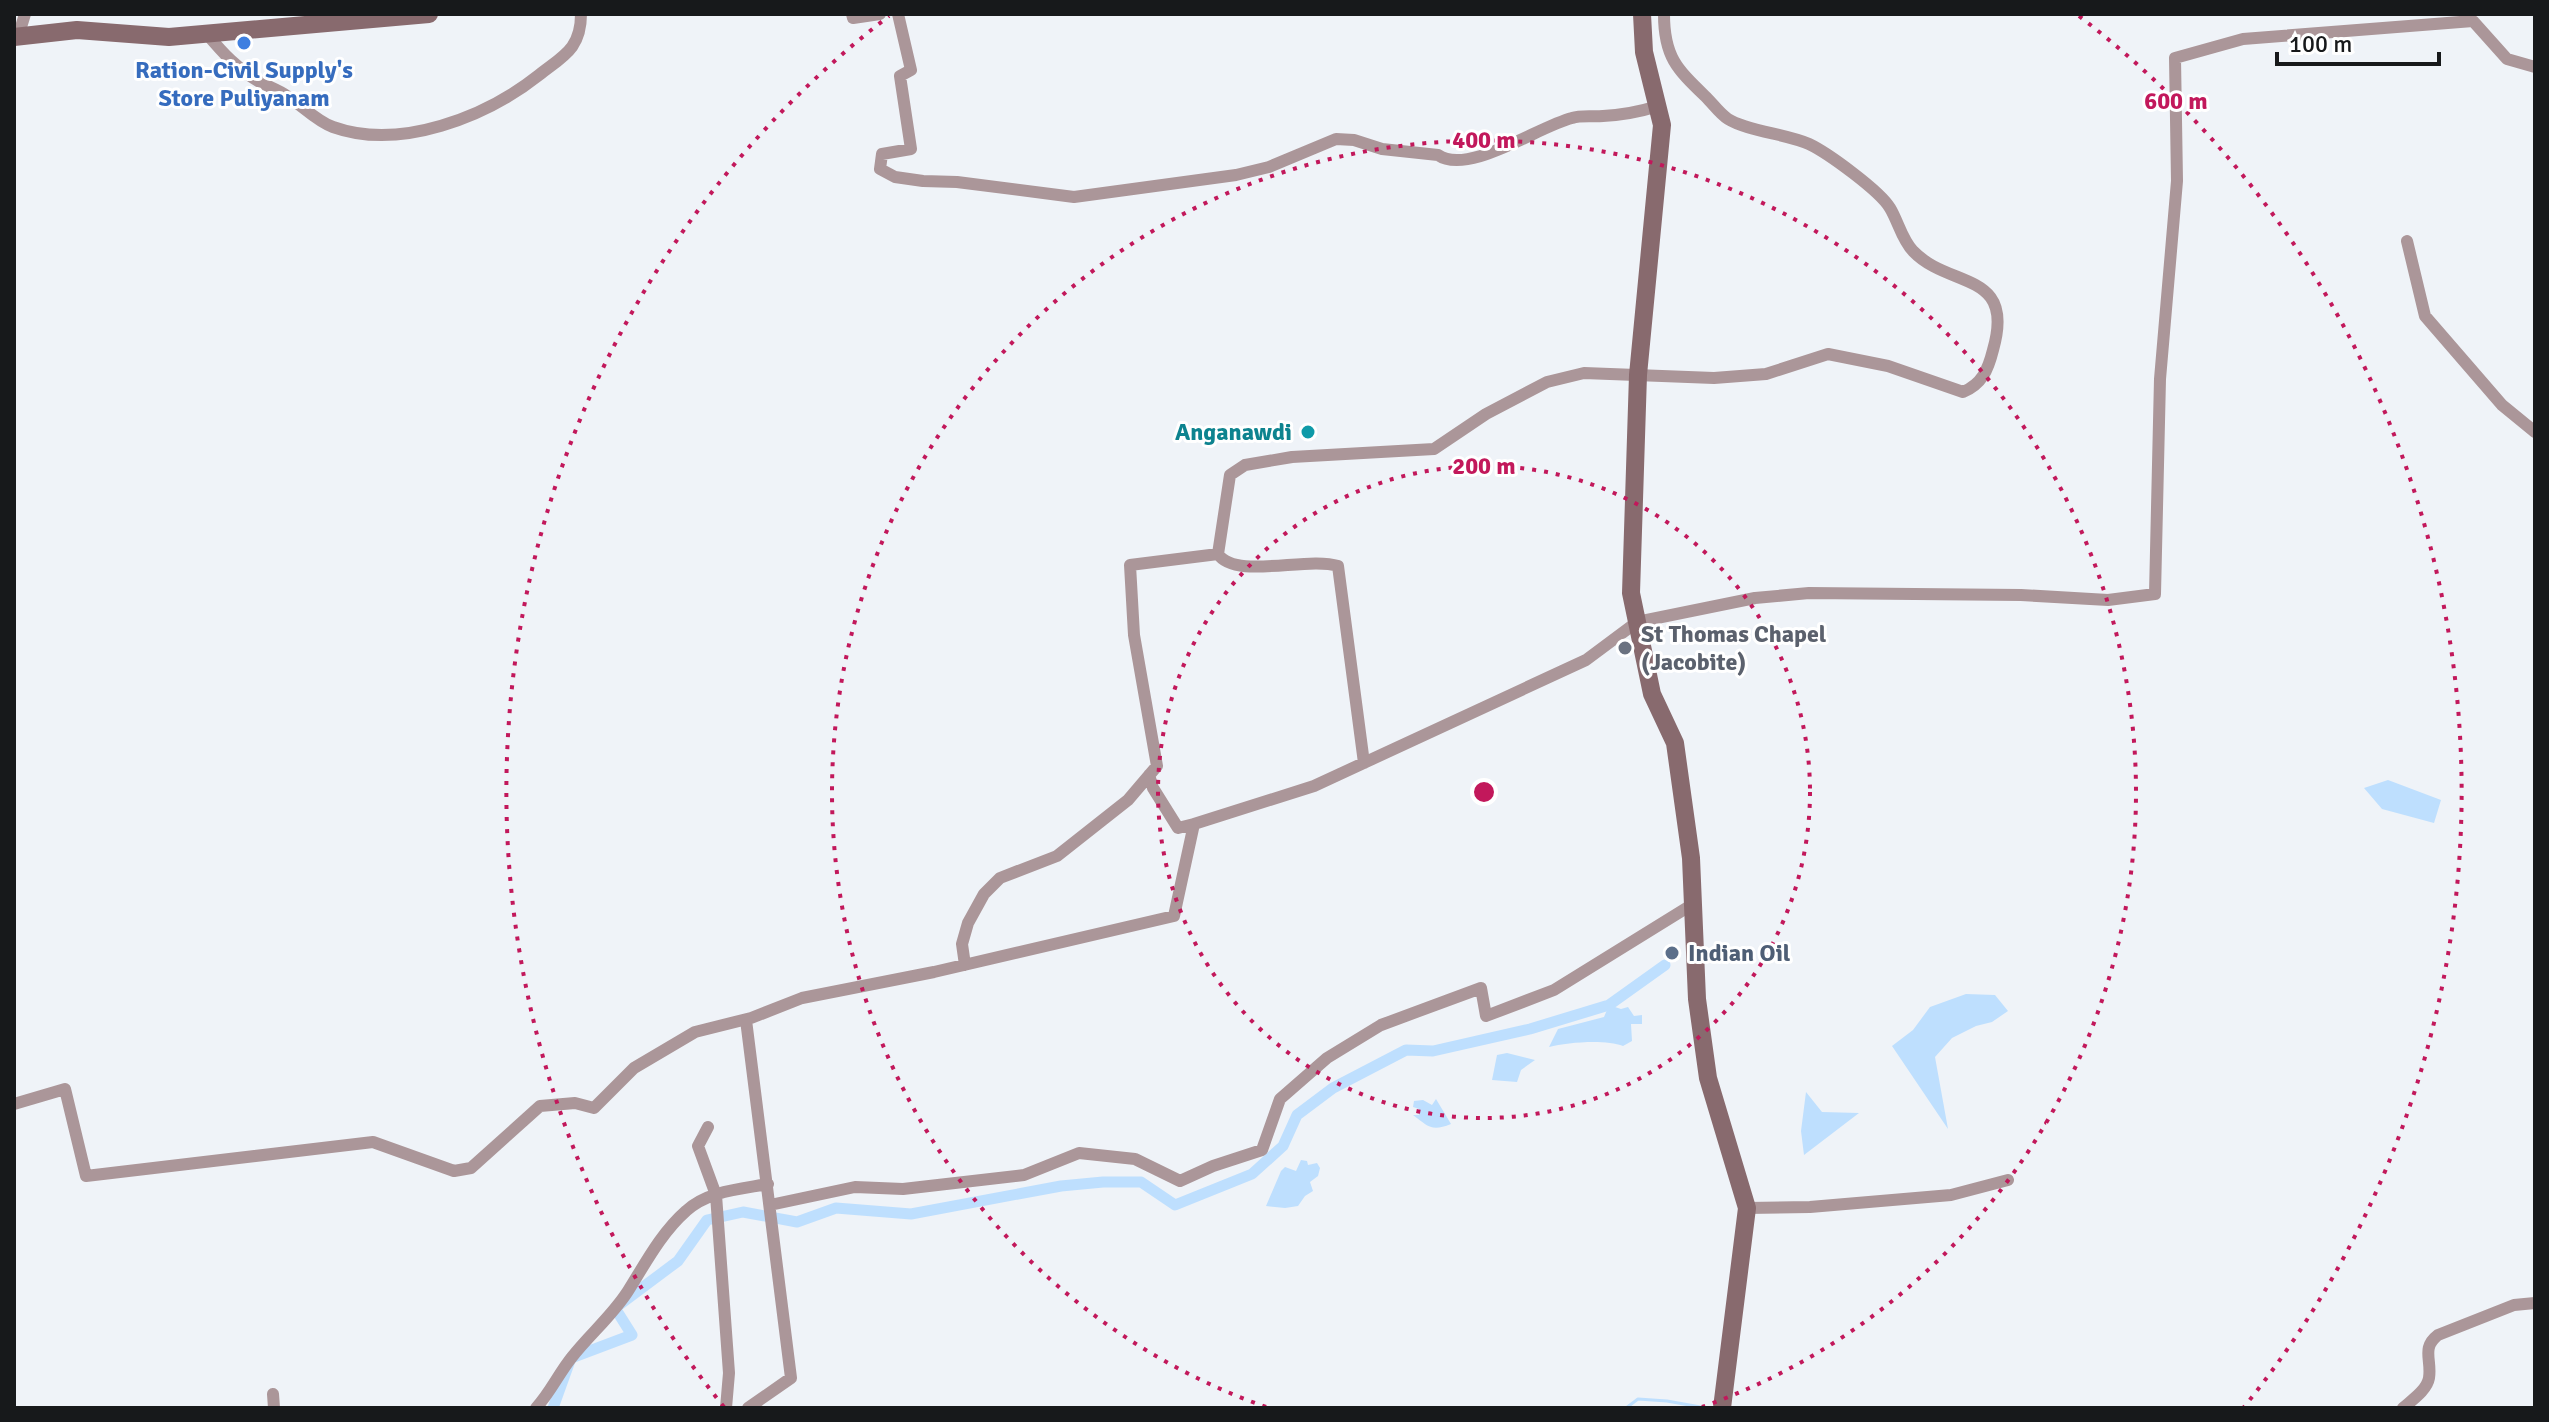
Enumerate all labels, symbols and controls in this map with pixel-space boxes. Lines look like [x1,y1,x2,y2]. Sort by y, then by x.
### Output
scale bar [2277,16,2439,66]
text: 100 m [2289,29,2352,59]
marker: Ration-Civil Supply's Store Puliyanam [235,34,253,52]
place label: Ration-Civil Supply's Store Puliyanam [135,55,353,113]
text: 600 m [2144,86,2208,116]
text: 400 m [1452,125,1516,155]
place label: Anganawdi [1175,417,1292,447]
marker: Anganawdi [1299,423,1317,441]
text: 200 m [1452,451,1516,481]
place label: St Thomas Chapel (Jacobite) [1641,619,1827,677]
marker: St Thomas Chapel (Jacobite) [1616,639,1634,657]
centre of rings [1470,778,1498,806]
place label: Indian Oil [1688,938,1791,968]
marker: Indian Oil [1663,944,1681,962]

